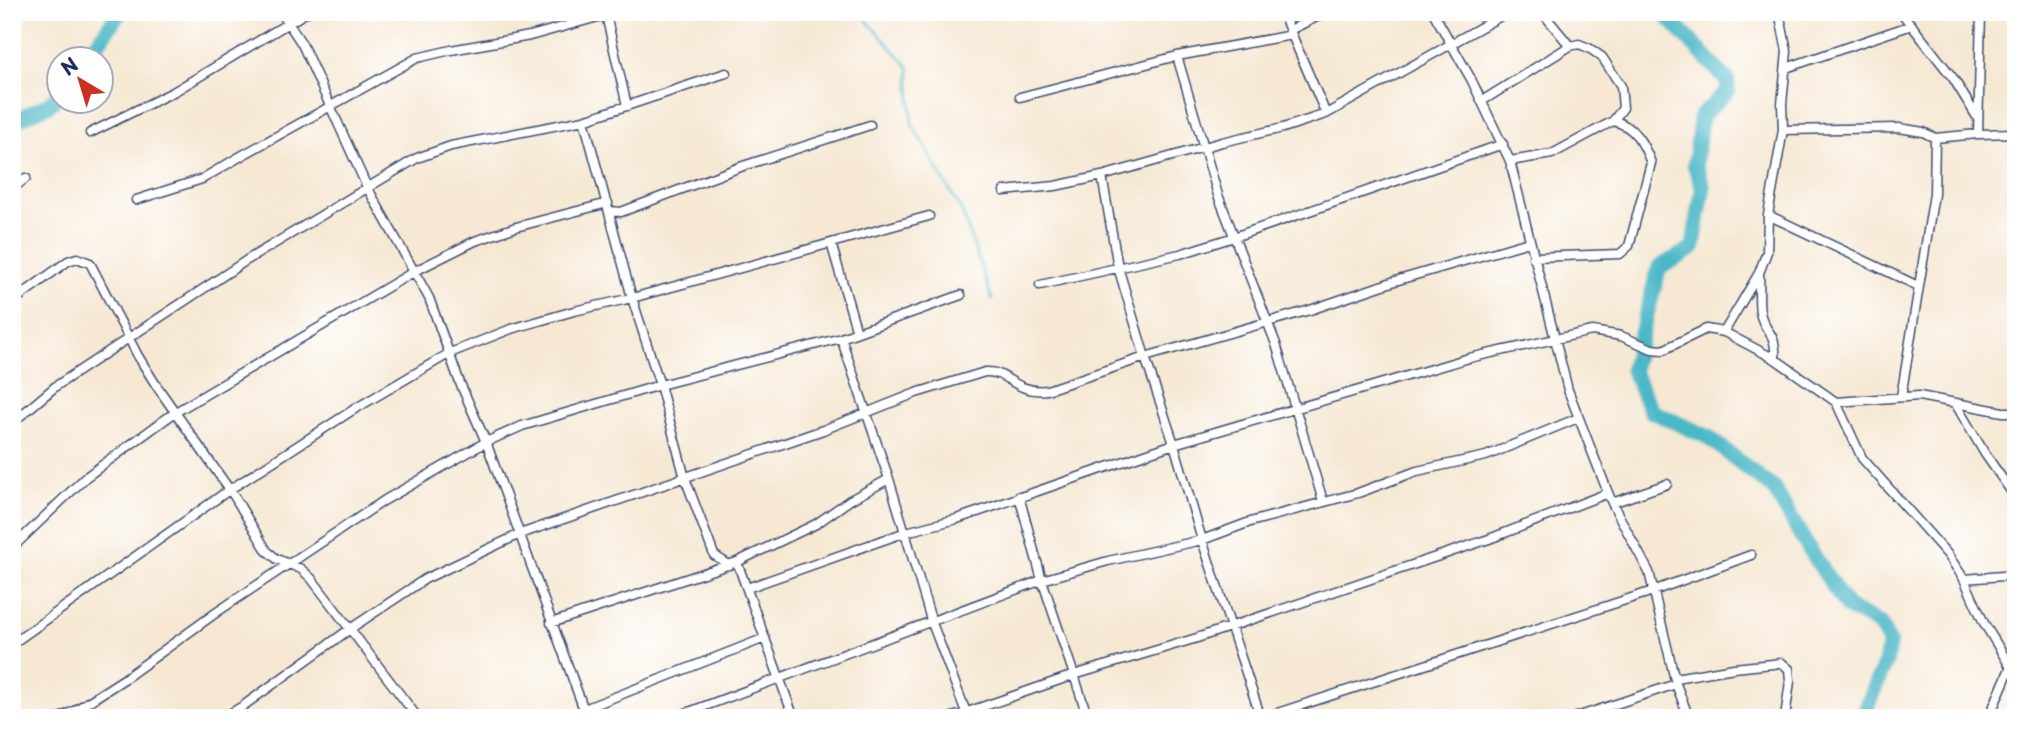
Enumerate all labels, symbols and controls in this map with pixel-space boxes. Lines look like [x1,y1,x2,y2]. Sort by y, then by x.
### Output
north arrow [46,46,116,116]
text: N [54,50,83,81]

